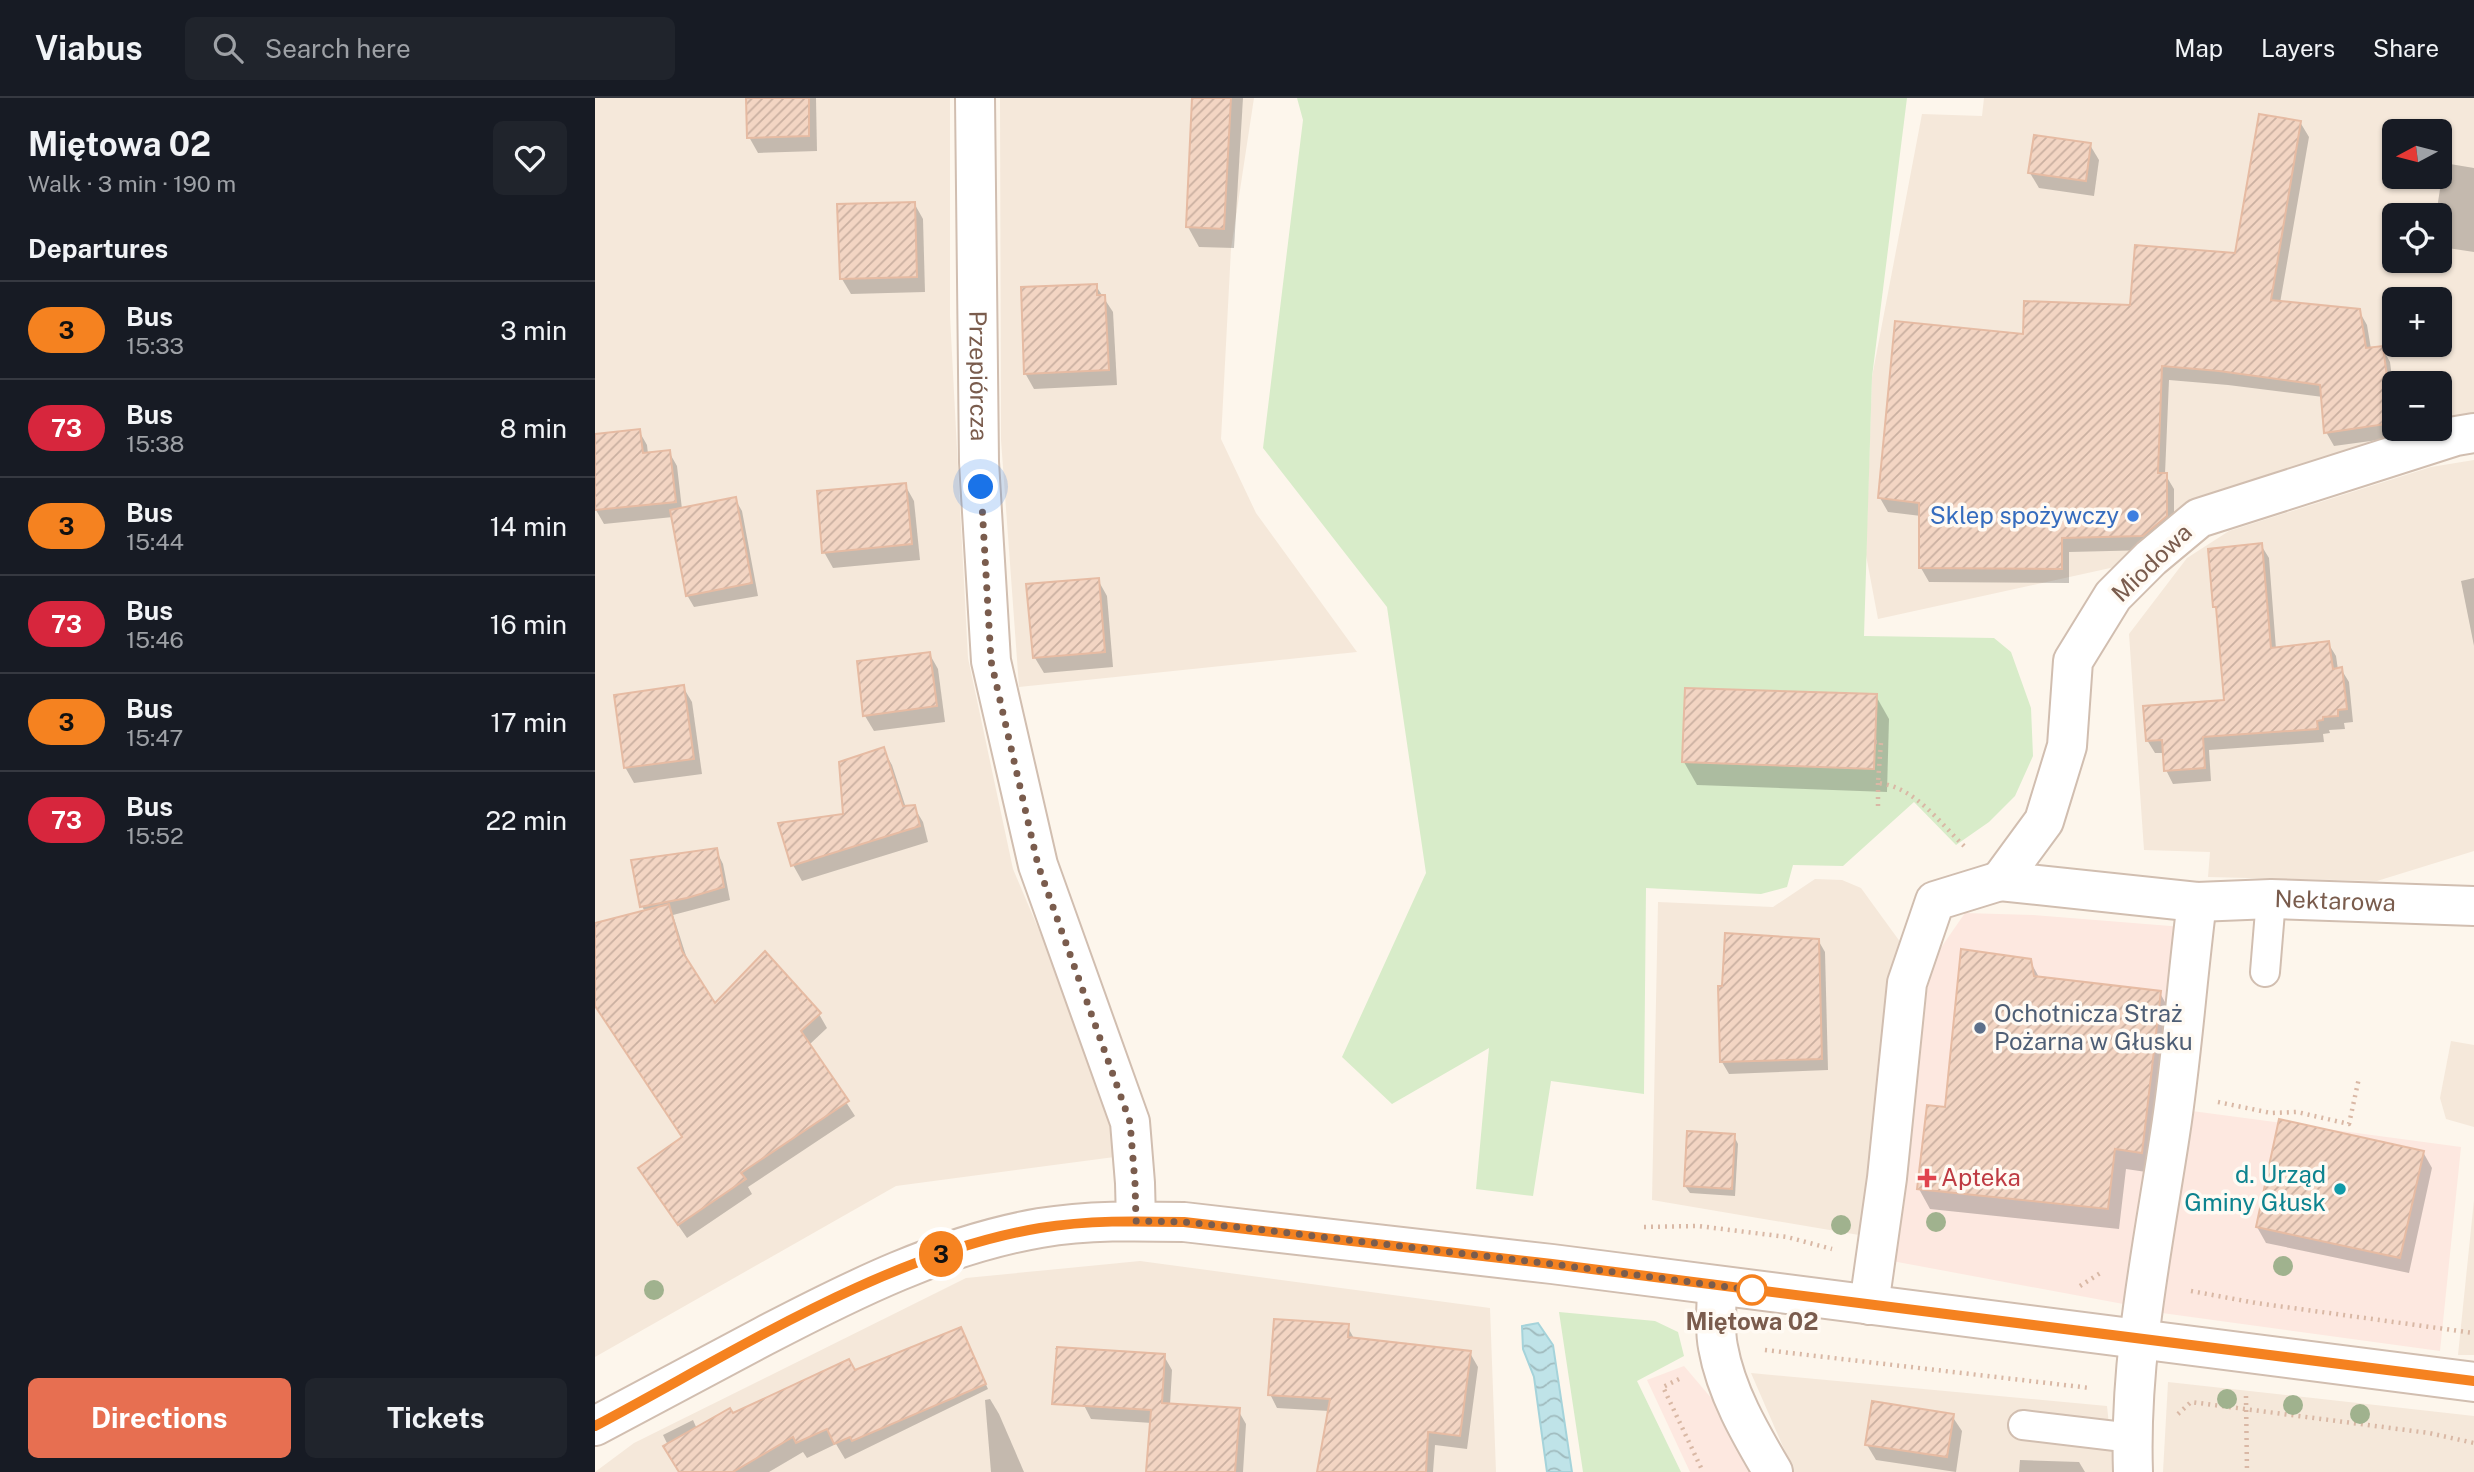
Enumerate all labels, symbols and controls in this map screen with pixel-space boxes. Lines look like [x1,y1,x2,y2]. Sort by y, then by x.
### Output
search box [185,17,675,80]
text: Viabus [35,29,143,67]
icon: search [209,29,247,67]
text: Search here [265,33,411,64]
text: Map [2174,34,2223,62]
text: Layers [2261,34,2335,62]
text: Share [2373,34,2439,62]
north arrow [2382,119,2452,189]
map controls [2382,119,2452,441]
button: heart [493,121,567,195]
text: Miętowa 02 [28,125,211,163]
text: Walk · 3 min · 190 m [28,170,236,197]
button: locate [2382,203,2452,273]
text: Departures [28,233,168,264]
button: + [2382,287,2452,357]
text: Bus [126,301,173,332]
street label: Przepiórcza [964,311,994,441]
text: 3 min [500,315,567,346]
text: 3 [59,316,74,344]
text: 15:33 [126,332,184,359]
button: − [2382,371,2452,441]
text: Bus [126,399,173,430]
text: 8 min [500,413,567,444]
text: 73 [51,414,82,442]
text: 15:38 [126,430,185,457]
your location [963,469,998,504]
text: Bus [126,497,173,528]
place label: Sklep spożywczy [1930,501,2119,529]
marker: Sklep spożywczy [2125,508,2141,524]
text: 14 min [490,511,567,542]
text: 3 [59,512,74,540]
street label: Miodowa [2106,517,2197,607]
text: 15:44 [126,528,184,555]
text: Bus [126,595,173,626]
text: 16 min [490,609,567,640]
text: 73 [51,610,82,638]
text: 15:46 [126,626,184,653]
text: Bus [126,693,173,724]
text: 17 min [490,707,567,738]
text: 3 [59,708,74,736]
text: 15:47 [126,724,183,751]
text: Bus [126,791,173,822]
text: 22 min [486,805,567,836]
text: 73 [51,806,82,834]
text: 15:52 [126,822,184,849]
street label: Nektarowa [2274,884,2396,916]
place label: Ochotnicza Straż Pożarna w Głusku [1994,999,2193,1055]
marker: Ochotnicza Straż Pożarna w Głusku [1972,1020,1988,1036]
place label: d. Urząd Gminy Głusk [2184,1160,2326,1216]
place label: Apteka [1941,1163,2021,1191]
marker: Apteka [1919,1170,1935,1186]
marker: d. Urząd Gminy Głusk [2332,1181,2348,1197]
line badge: 3 [918,1231,964,1277]
text: 3 [933,1240,949,1268]
marker: Miętowa 02 [1737,1275,1767,1305]
place label: Miętowa 02 [1685,1307,1819,1335]
button: Directions [28,1378,291,1458]
button: Tickets [305,1378,567,1458]

